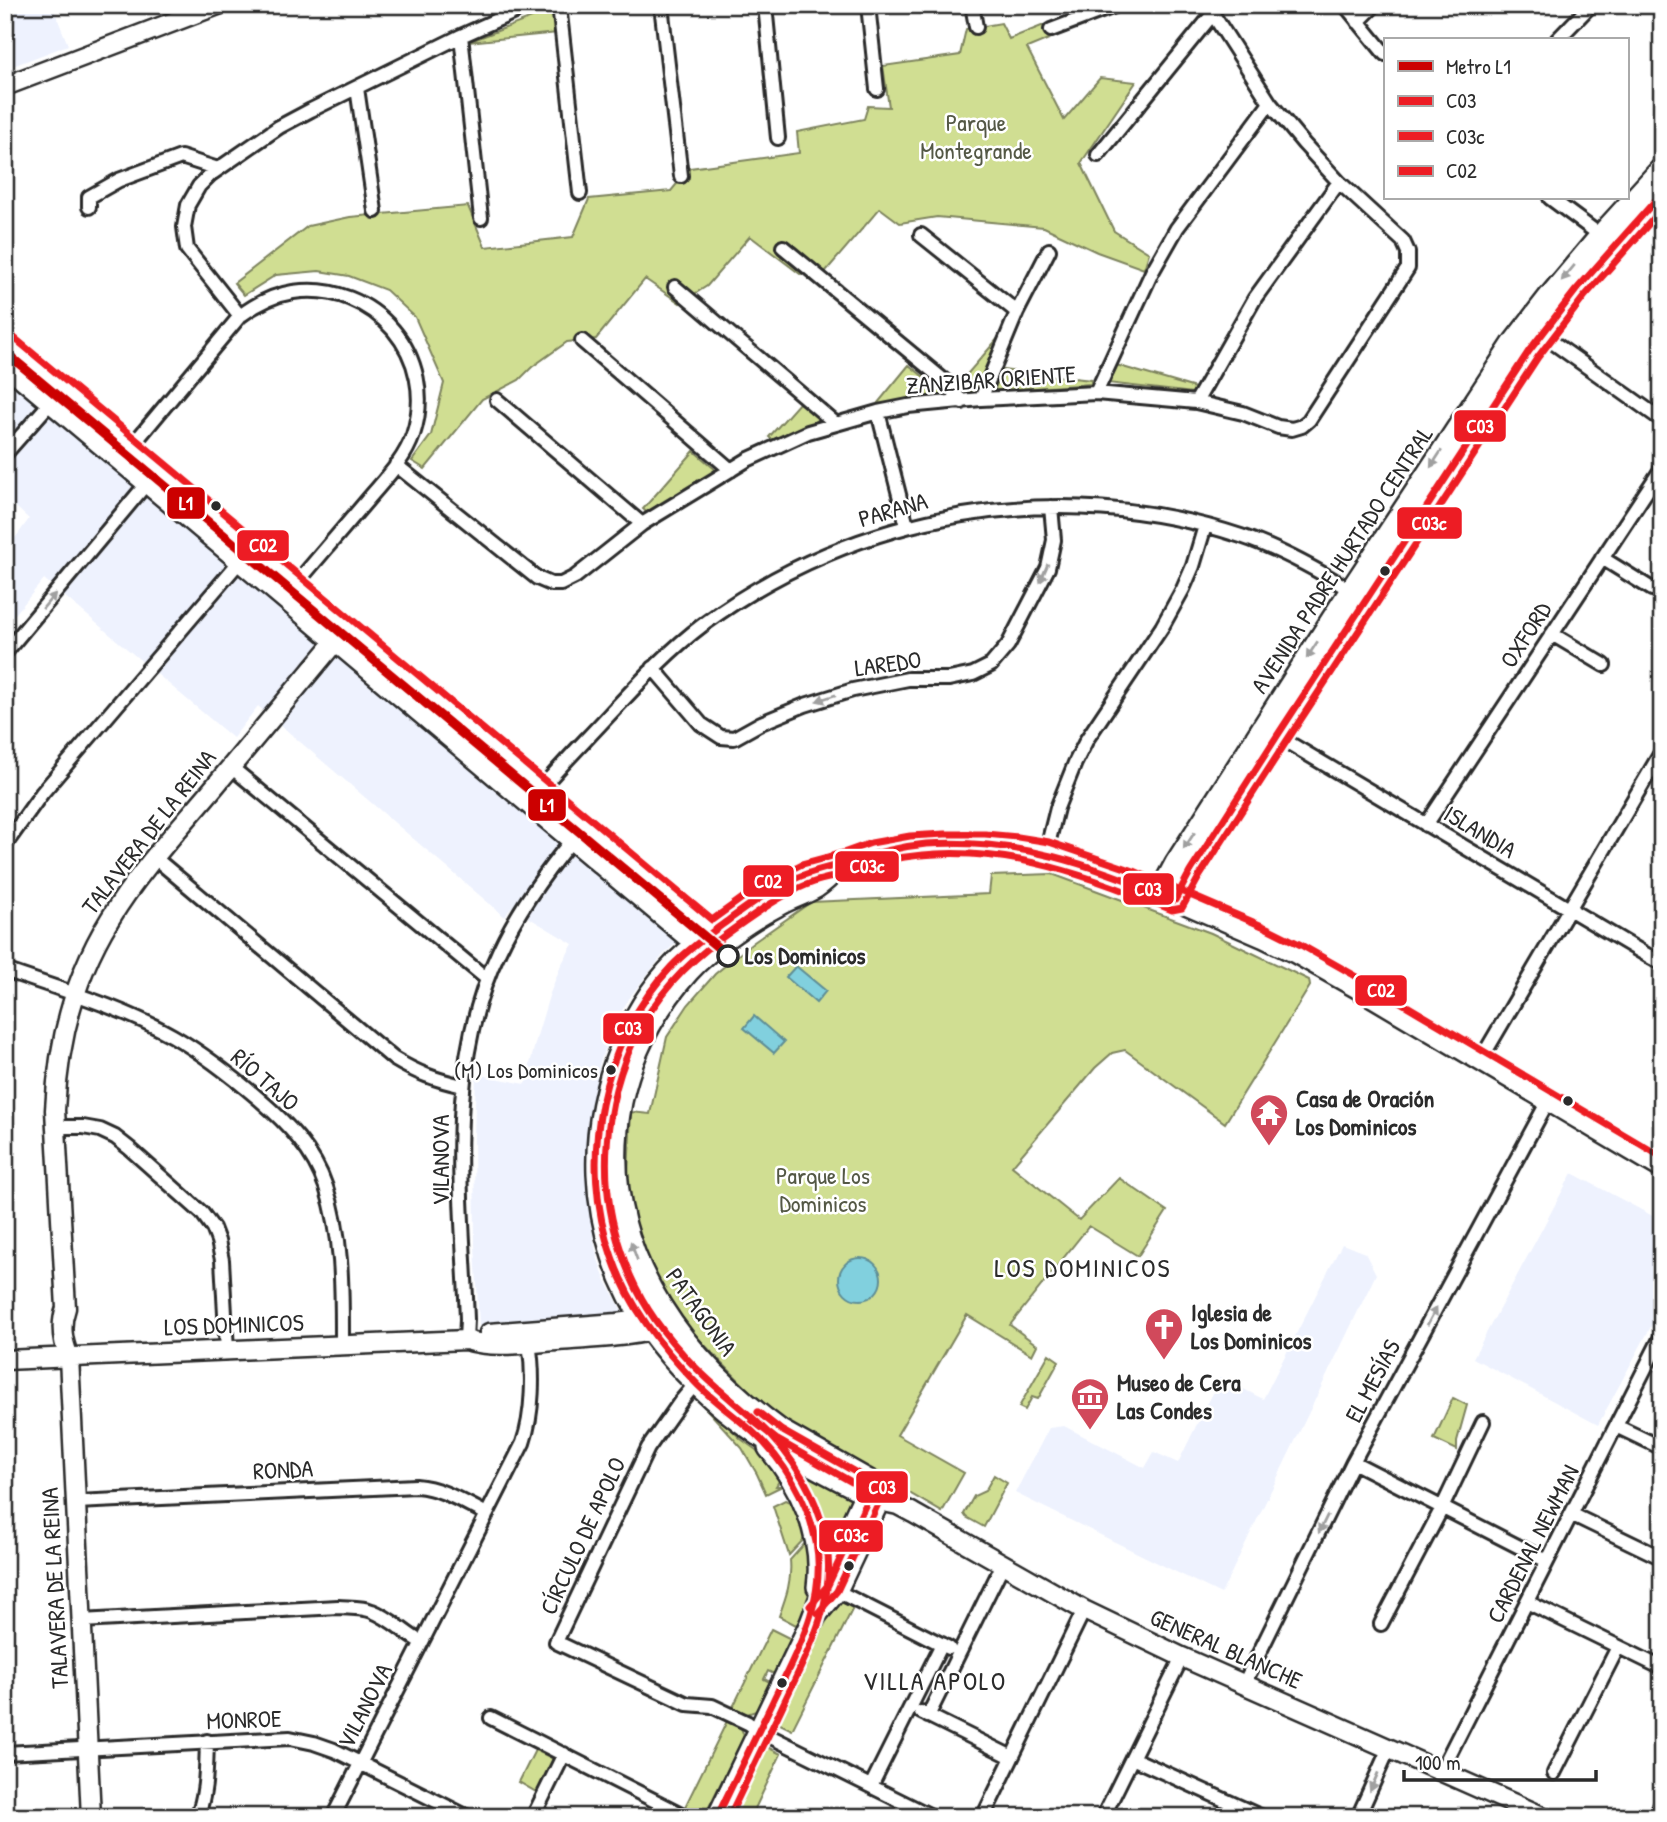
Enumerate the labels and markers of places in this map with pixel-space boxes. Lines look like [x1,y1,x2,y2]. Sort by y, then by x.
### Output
unlabelled marker [209,499,223,513]
unlabelled marker [1378,564,1392,578]
place label: Los Dominicos [745,939,866,971]
marker: Los Dominicos [717,945,739,967]
place label: (M) Los Dominicos [454,1055,598,1085]
marker: (M) Los Dominicos [604,1063,618,1077]
place label: Casa de Oración Los Dominicos [1296,1082,1435,1142]
temple icon: Casa de Oración Los Dominicos [1248,1092,1290,1147]
unlabelled marker [1561,1094,1575,1108]
place label: Iglesia de Los Dominicos [1191,1296,1312,1356]
church icon: Iglesia de Los Dominicos [1143,1306,1185,1361]
place label: Museo de Cera Las Condes [1117,1366,1241,1426]
museum icon: Museo de Cera Las Condes [1069,1376,1111,1431]
unlabelled marker [842,1559,856,1573]
unlabelled marker [775,1676,789,1690]

